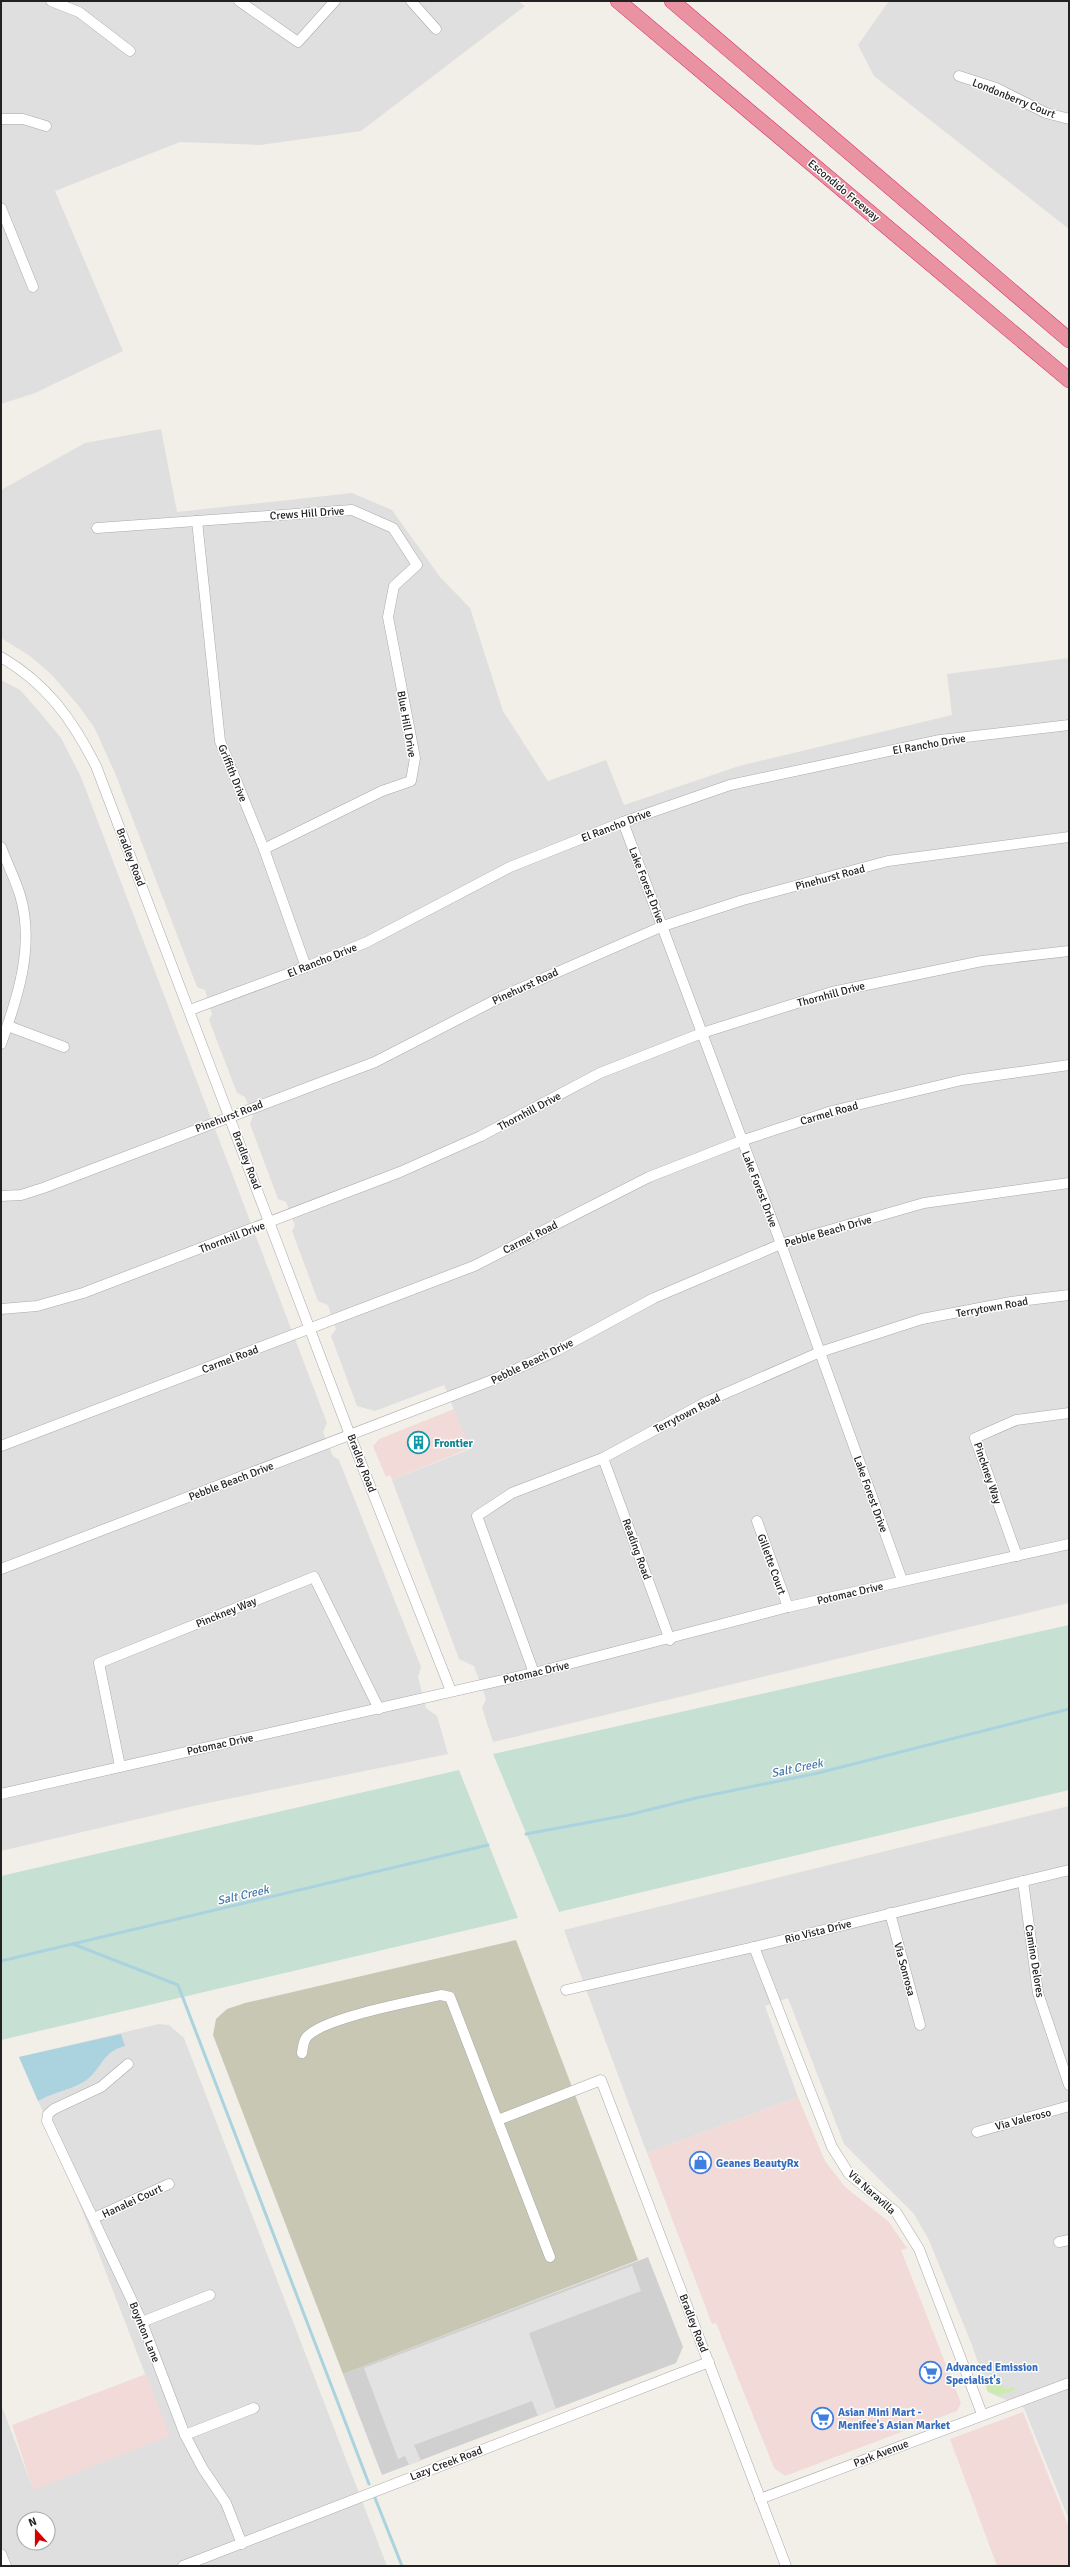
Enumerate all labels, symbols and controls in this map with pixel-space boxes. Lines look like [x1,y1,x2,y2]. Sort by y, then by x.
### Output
street label: Londonberry Court [970,76,1057,121]
street label: Escondido Freeway [805,157,883,225]
street label: Crews Hill Drive [269,504,345,523]
street label: Blue Hill Drive [394,690,419,758]
street label: El Rancho Drive [892,732,967,757]
street label: Griffith Drive [215,743,250,804]
street label: El Rancho Drive [579,806,653,845]
street label: Bradley Road [113,826,148,888]
street label: Lake Forest Drive [626,845,667,925]
street label: Pinehurst Road [794,862,866,893]
street label: El Rancho Drive [285,941,359,980]
street label: Pinehurst Road [490,965,560,1007]
street label: Thornhill Drive [796,979,866,1010]
street label: Thornhill Drive [495,1089,563,1133]
street label: Pinehurst Road [194,1098,265,1135]
street label: Carmel Road [799,1099,860,1128]
street label: Bradley Road [229,1129,264,1191]
street label: Lake Forest Drive [739,1149,780,1229]
street label: Pebble Beach Drive [783,1213,873,1250]
street label: Carmel Road [501,1218,560,1257]
street label: Thornhill Drive [197,1219,267,1256]
street label: Terrytown Road [955,1295,1029,1320]
street label: Pebble Beach Drive [489,1336,576,1387]
street label: Carmel Road [200,1343,261,1376]
street label: Terrytown Road [652,1391,723,1436]
building icon: Frontier [406,1430,432,1456]
street label: Bradley Road [344,1432,379,1494]
place label: Frontier [434,1437,473,1450]
street label: Pinckney Way [971,1441,1004,1507]
street label: Lake Forest Drive [851,1454,890,1534]
street label: Pebble Beach Drive [187,1459,276,1504]
street label: Reading Road [619,1517,654,1582]
street label: Gillette Court [755,1532,789,1596]
street label: Potomac Drive [816,1580,884,1607]
street label: Pinckney Way [194,1594,259,1631]
street label: Potomac Drive [502,1659,570,1686]
street label: Potomac Drive [186,1731,254,1758]
water label: Salt Creek [770,1756,825,1781]
water label: Salt Creek [216,1882,271,1909]
street label: Rio Vista Drive [783,1917,853,1946]
street label: Camino Delores [1022,1924,1047,1999]
street label: Via Sonrosa [891,1941,918,1998]
street label: Via Valeroso [994,2106,1053,2133]
shop icon: Geanes BeautyRx [688,2150,714,2176]
place label: Geanes BeautyRx [716,2157,799,2170]
street label: Via Naravilla [845,2168,898,2217]
street label: Hanalei Court [100,2182,165,2221]
street label: Bradley Road [676,2292,711,2354]
street label: Boynton Lane [127,2300,163,2364]
supermarket icon: Advanced Emission Specialist's [917,2360,943,2386]
place label: Advanced Emission Specialist's [946,2361,1038,2387]
supermarket icon: Asian Mini Mart - Menifee's Asian Market [809,2405,835,2431]
place label: Asian Mini Mart - Menifee's Asian Market [838,2406,950,2432]
street label: Park Avenue [852,2437,911,2470]
street label: Lazy Creek Road [408,2444,484,2483]
north arrow [16,2511,56,2551]
text: N [27,2515,38,2530]

